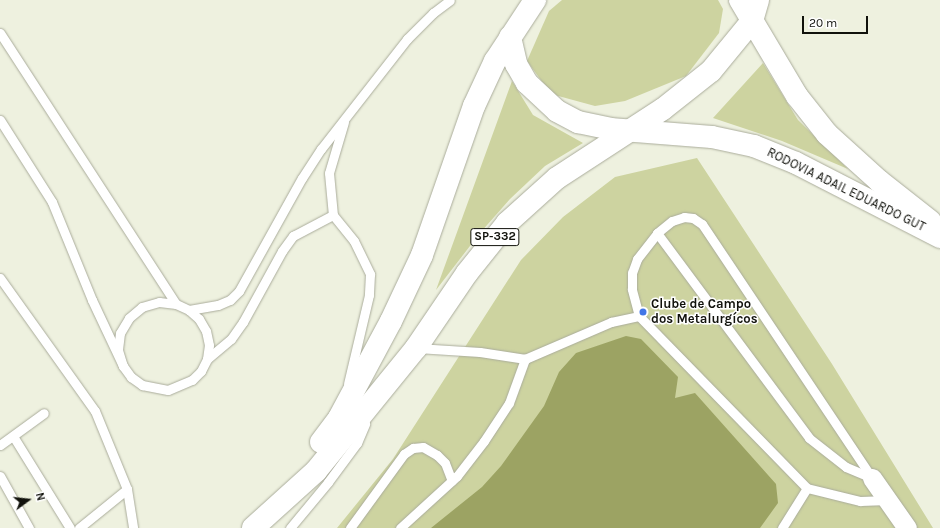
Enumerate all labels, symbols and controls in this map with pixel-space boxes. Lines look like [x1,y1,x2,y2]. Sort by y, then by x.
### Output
scale bar [804,8,870,34]
text: 20 m [809,16,837,30]
street label: RODOVIA ADAIL EDUARDO GUT [764,145,928,235]
road number: SP-332 [470,227,520,247]
place label: Clube de Campo dos Metalurgícos [651,297,758,328]
marker: Clube de Campo dos Metalurgícos [638,307,648,317]
north arrow [8,480,48,520]
text: N [33,491,47,502]

